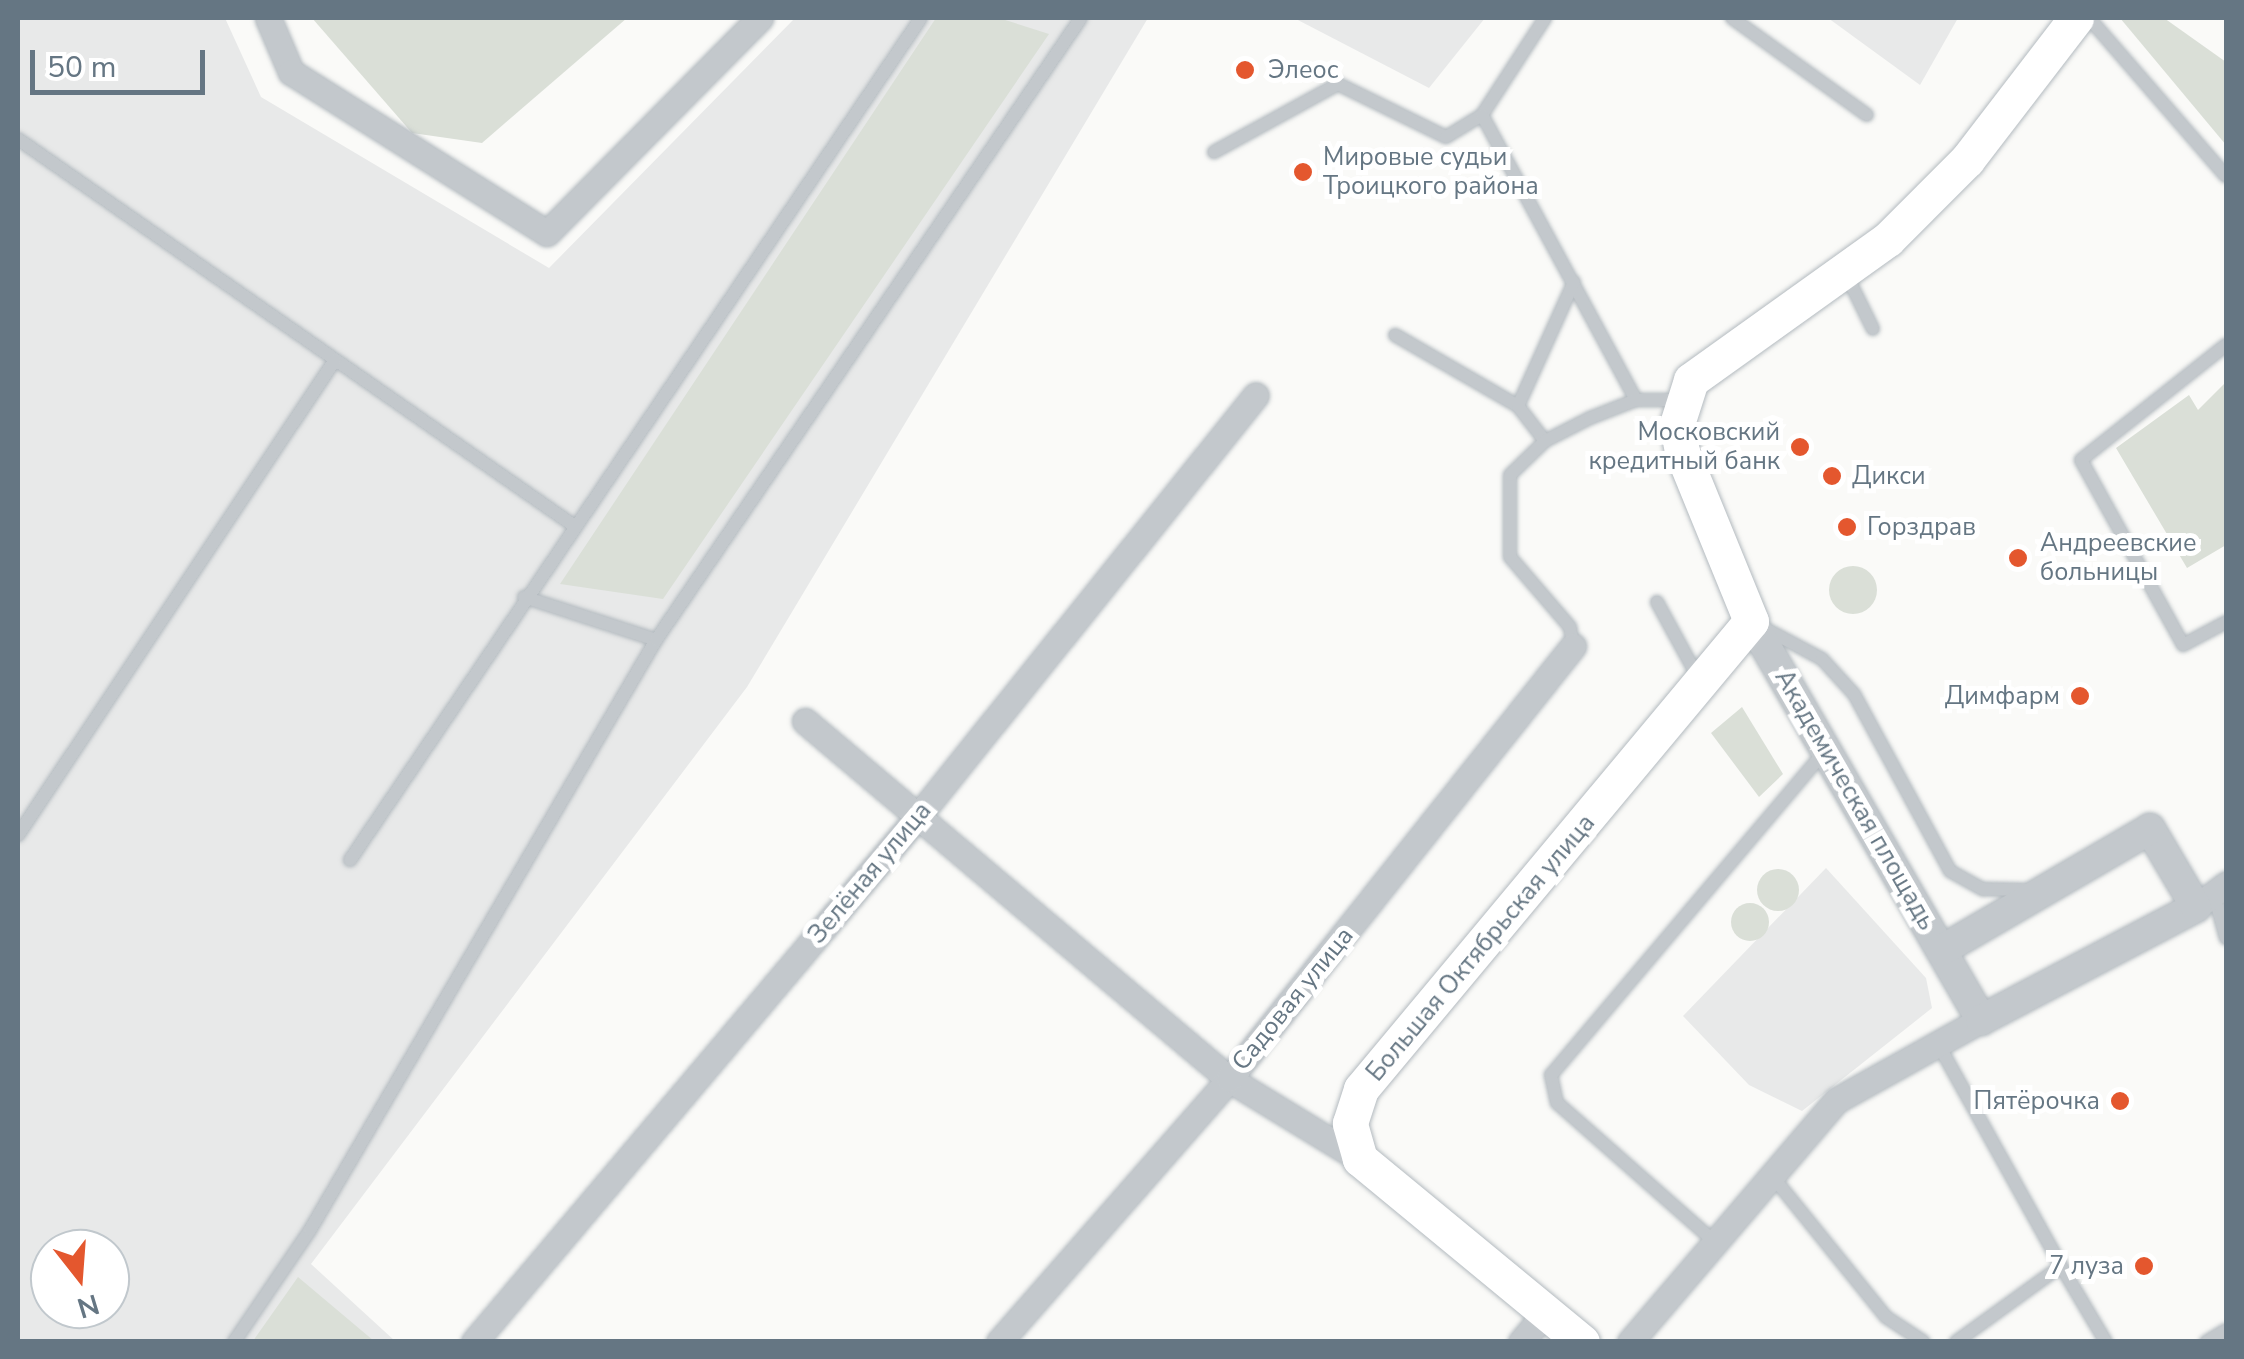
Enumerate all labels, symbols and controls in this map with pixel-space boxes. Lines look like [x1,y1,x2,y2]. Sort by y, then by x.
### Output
scale bar [35,30,210,92]
text: 50 m [47,47,116,88]
place label: Элеос [1268,55,1338,85]
marker: Элеос [1232,57,1258,83]
place label: Мировые судьи Троицкого района [1323,143,1539,202]
marker: Мировые судьи Троицкого района [1292,161,1314,183]
place label: Московский кредитный банк [1589,418,1780,477]
marker: Московский кредитный банк [1789,436,1811,458]
place label: Дикси [1852,461,1926,491]
marker: Дикси [1821,465,1843,487]
place label: Горздрав [1867,512,1976,542]
marker: Горздрав [1836,516,1858,538]
place label: Андреевские больницы [2040,529,2196,588]
marker: Андреевские больницы [2005,545,2031,571]
street label: Академическая площадь [1768,665,1942,935]
place label: Димфарм [1945,681,2060,711]
marker: Димфарм [2069,685,2091,707]
street label: Зелёная улица [802,796,938,950]
street label: Большая Октябрьская улица [1361,809,1601,1087]
street label: Садовая улица [1226,921,1360,1077]
place label: Пятёрочка [1974,1086,2100,1116]
marker: Пятёрочка [2109,1090,2131,1112]
north arrow [30,1229,130,1329]
place label: 7 луза [2049,1251,2124,1281]
marker: 7 луза [2133,1255,2155,1277]
text: N [73,1285,104,1327]

